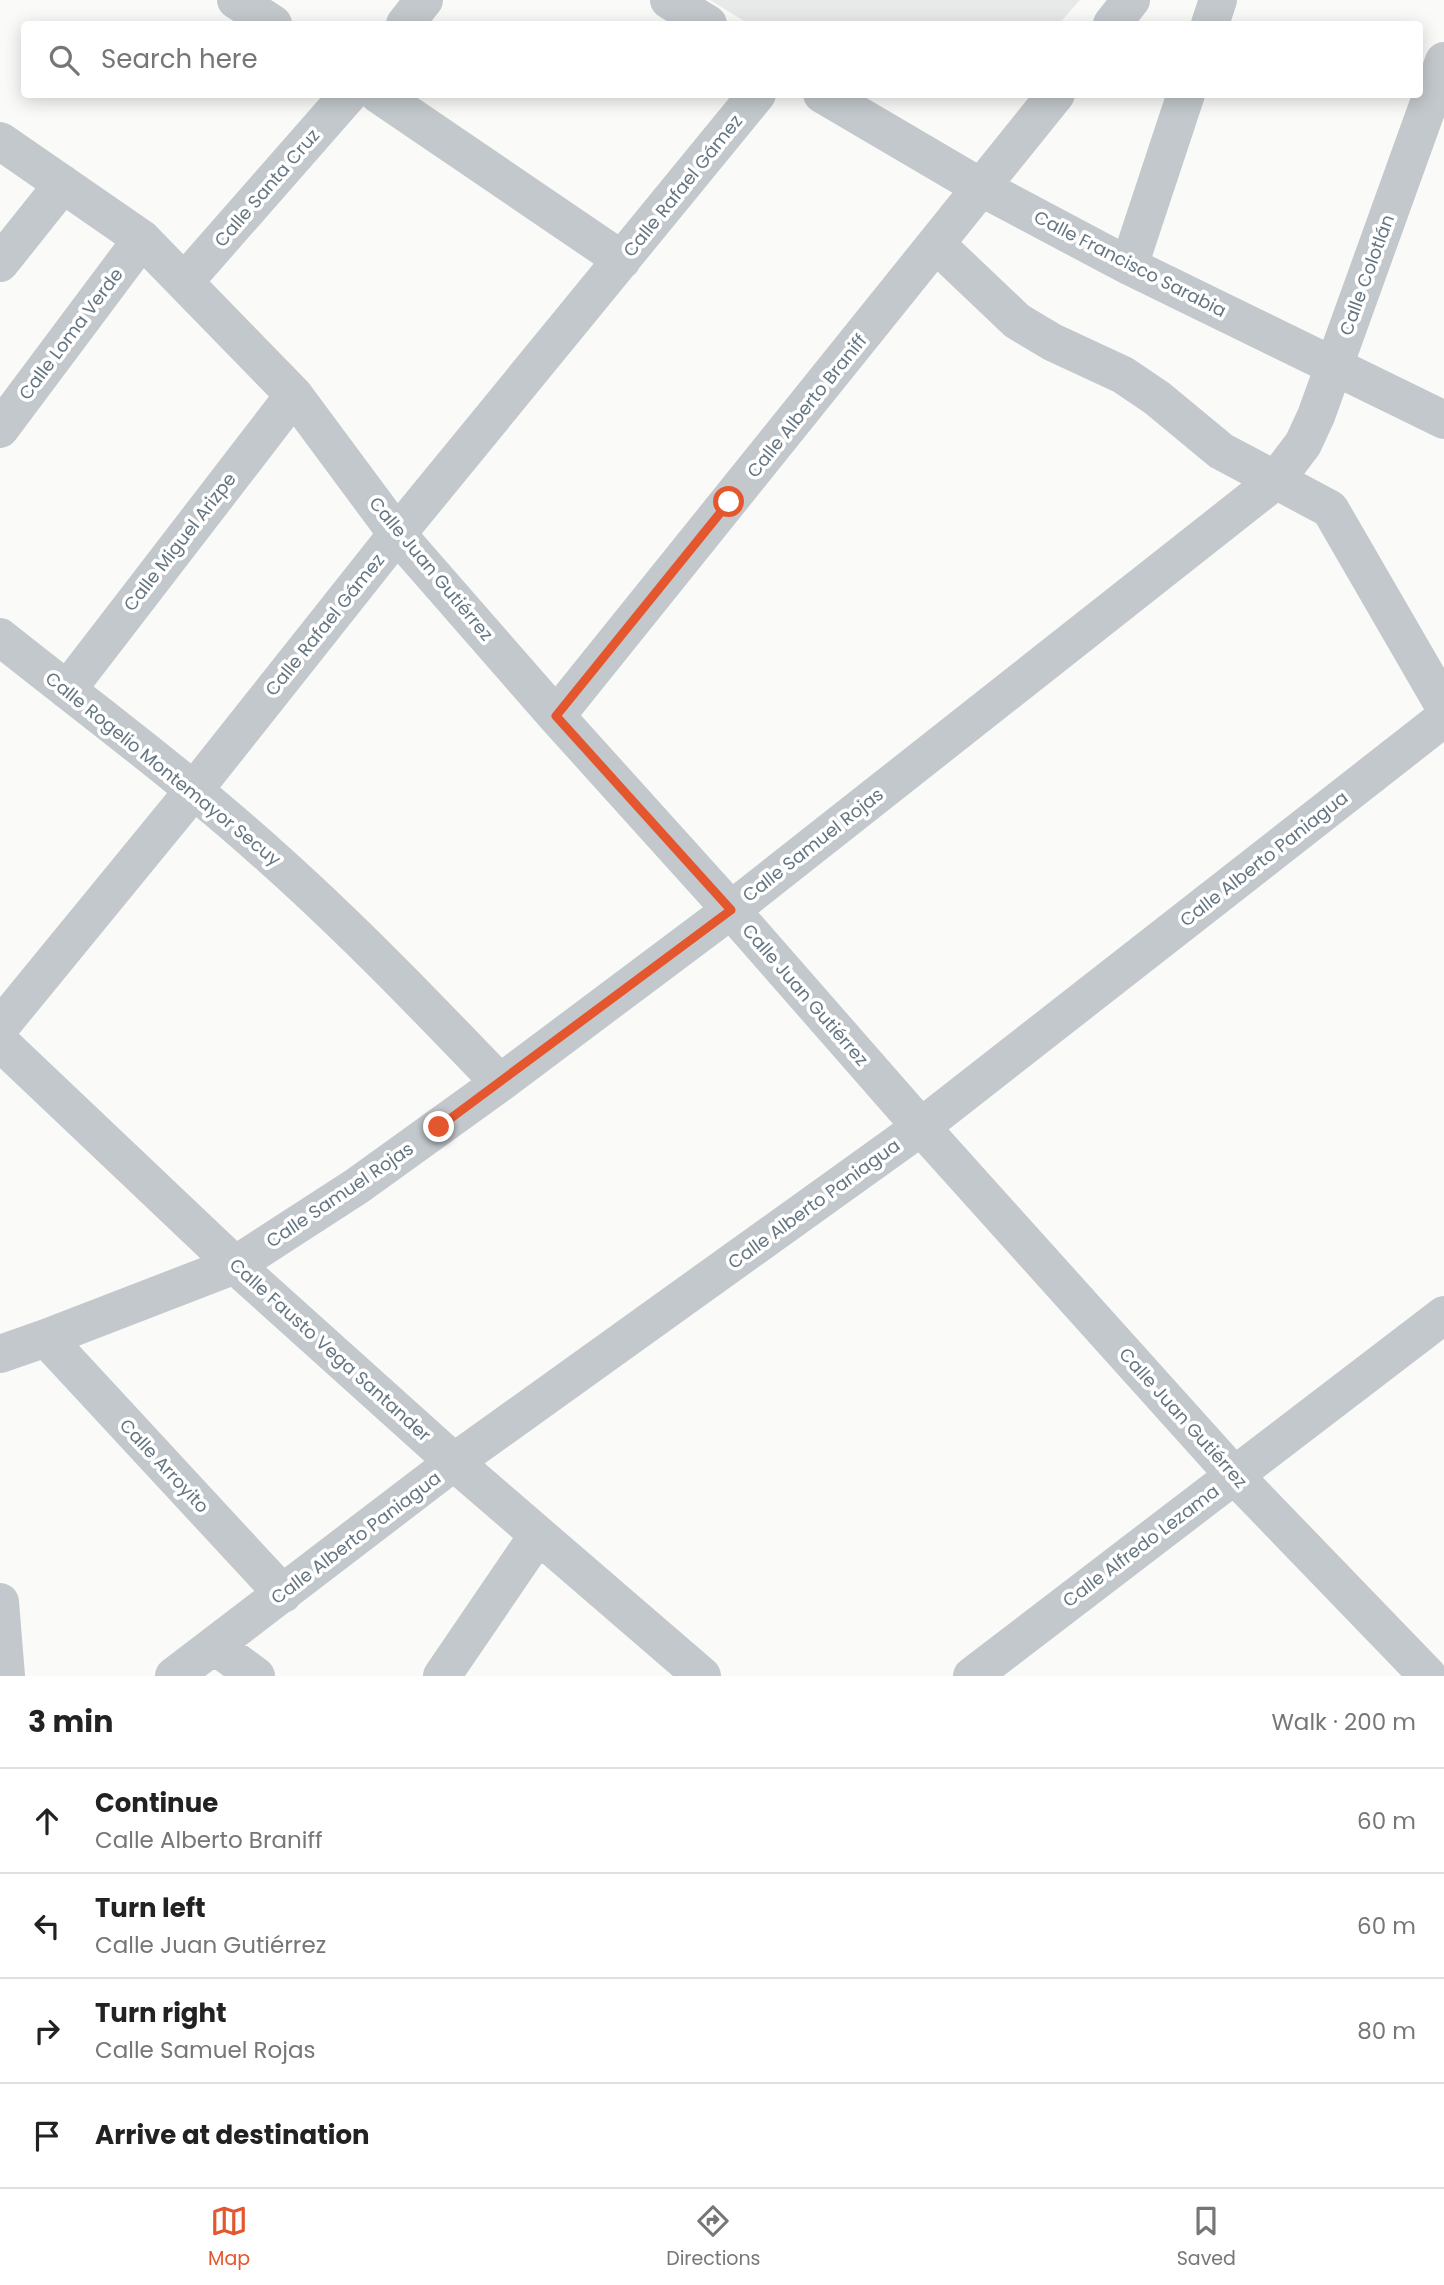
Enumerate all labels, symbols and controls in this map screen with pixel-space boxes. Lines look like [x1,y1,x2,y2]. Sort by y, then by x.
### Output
search box [21,21,1423,98]
icon: search [45,41,83,79]
text: Search here [101,41,258,77]
street label: Calle Rafael Gámez [617,109,748,262]
street label: Calle Santa Cruz [208,123,325,252]
street label: Calle Francisco Sarabia [1030,204,1231,323]
street label: Calle Colotlán [1333,211,1400,339]
street label: Calle Loma Verde [13,263,128,405]
street label: Calle Alberto Braniff [741,329,872,483]
street label: Calle Miguel Arizpe [118,467,242,616]
route start [713,486,744,517]
street label: Calle Juan Gutiérrez [364,491,499,646]
street label: Calle Rafael Gámez [259,548,390,701]
street label: Calle Rogelio Montemayor Secuy [40,666,286,872]
street label: Calle Samuel Rojas [737,782,888,908]
street label: Calle Alberto Paniagua [1174,785,1353,932]
street label: Calle Juan Gutiérrez [737,918,874,1071]
route end [423,1111,454,1142]
street label: Calle Alberto Paniagua [723,1133,905,1275]
street label: Calle Samuel Rojas [261,1136,418,1253]
street label: Calle Fausto Vega Santander [224,1252,437,1447]
street label: Calle Juan Gutiérrez [1114,1342,1253,1493]
street label: Calle Arroyito [114,1413,215,1518]
street label: Calle Alberto Paniagua [266,1465,446,1610]
street label: Calle Alfredo Lezama [1057,1479,1224,1613]
text: 3 min [28,1700,113,1743]
text: Walk · 200 m [1271,1706,1416,1738]
text: Continue [95,1785,218,1821]
icon: ahead [28,1802,66,1840]
text: 60 m [1357,1805,1416,1837]
text: Calle Alberto Braniff [95,1824,323,1856]
text: Turn left [95,1890,206,1926]
icon: left [28,1907,66,1945]
text: 60 m [1357,1910,1416,1942]
text: Calle Juan Gutiérrez [95,1929,326,1961]
text: Turn right [95,1995,227,2031]
icon: right [28,2012,66,2050]
text: 80 m [1357,2015,1416,2047]
text: Calle Samuel Rojas [95,2034,316,2066]
icon: arrive [28,2117,66,2155]
text: Arrive at destination [95,2117,370,2153]
tab: Map [208,2202,250,2273]
tab: Directions [666,2202,761,2273]
tab: Saved [1177,2202,1236,2273]

